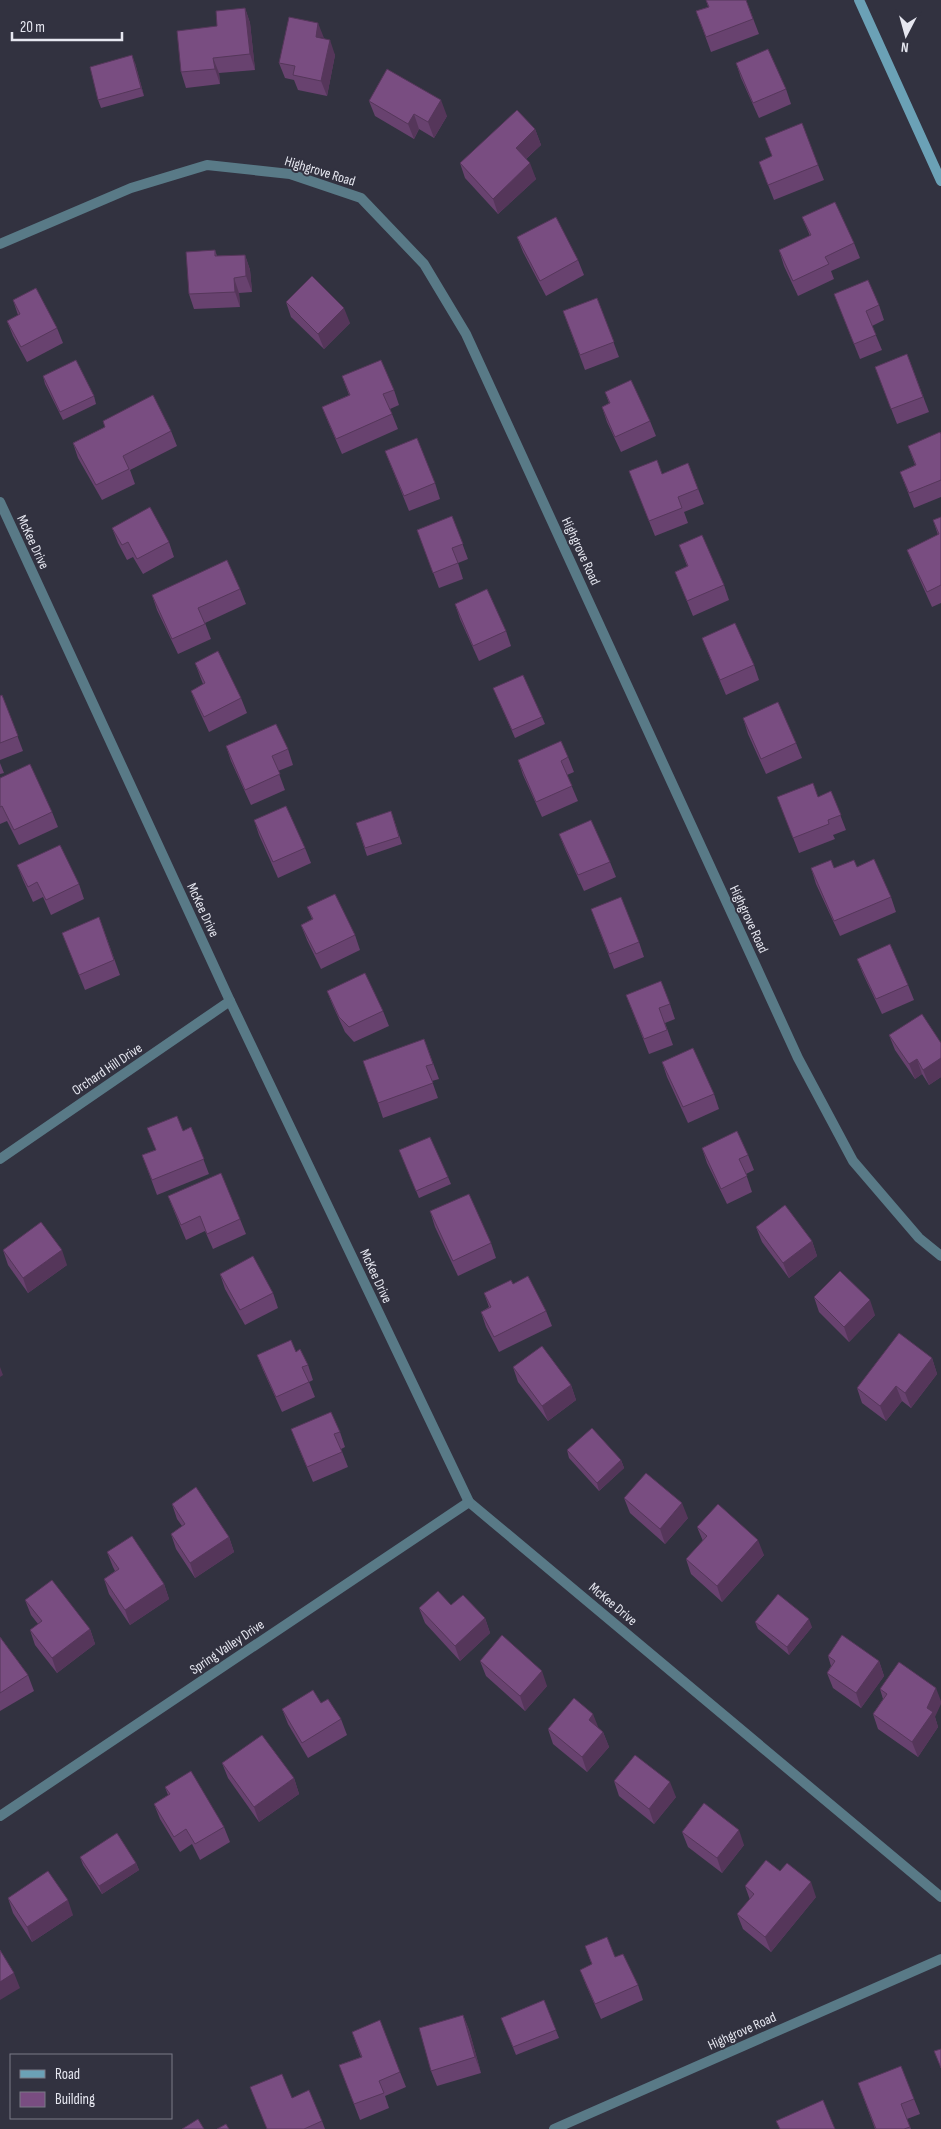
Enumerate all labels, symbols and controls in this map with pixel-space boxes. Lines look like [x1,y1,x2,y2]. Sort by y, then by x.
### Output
scale bar [12,10,122,42]
north arrow [881,10,931,60]
text: 20 m [20,18,45,37]
text: N [900,39,909,56]
street label: Highgrove Road [283,152,357,190]
street label: McKee Drive [13,512,53,572]
street label: Highgrove Road [558,514,604,588]
street label: McKee Drive [183,880,223,940]
street label: Highgrove Road [726,882,772,956]
street label: Orchard Hill Drive [69,1039,145,1099]
street label: McKee Drive [356,1246,396,1306]
street label: McKee Drive [585,1579,641,1629]
street label: Spring Valley Drive [186,1616,268,1678]
street label: Highgrove Road [705,2008,779,2054]
legend [10,2054,172,2119]
text: Road [55,2065,80,2084]
text: Building [55,2090,95,2109]

